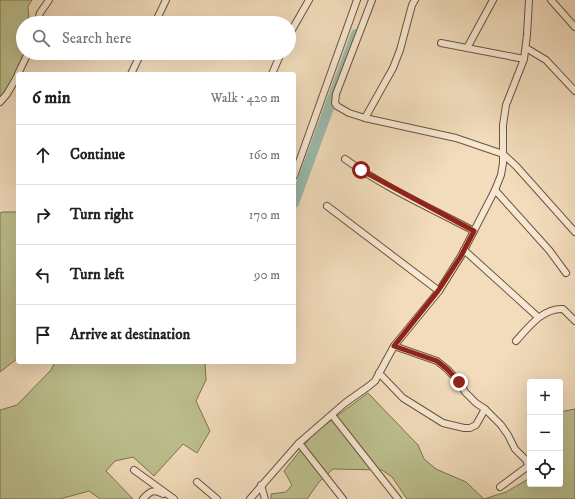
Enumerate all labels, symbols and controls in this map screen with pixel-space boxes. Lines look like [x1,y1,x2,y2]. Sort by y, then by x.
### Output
search box [16,16,296,60]
icon: search [30,27,52,49]
text: Search here [62,29,131,48]
text: 6 min [32,87,71,109]
text: Walk · 420 m [211,90,280,106]
icon: ahead [32,144,54,166]
text: Continue [70,145,125,164]
text: 160 m [249,147,280,163]
route start [352,161,370,179]
icon: right [32,204,54,226]
text: Turn right [70,205,133,224]
text: 170 m [249,207,280,223]
icon: left [32,264,54,286]
text: Turn left [70,265,124,284]
text: 90 m [254,267,280,283]
icon: arrive [32,324,54,346]
text: Arrive at destination [70,325,190,344]
route end [450,373,468,391]
map controls [527,379,563,487]
button: + [527,379,563,415]
button: − [527,415,563,451]
button: locate [527,451,563,487]

